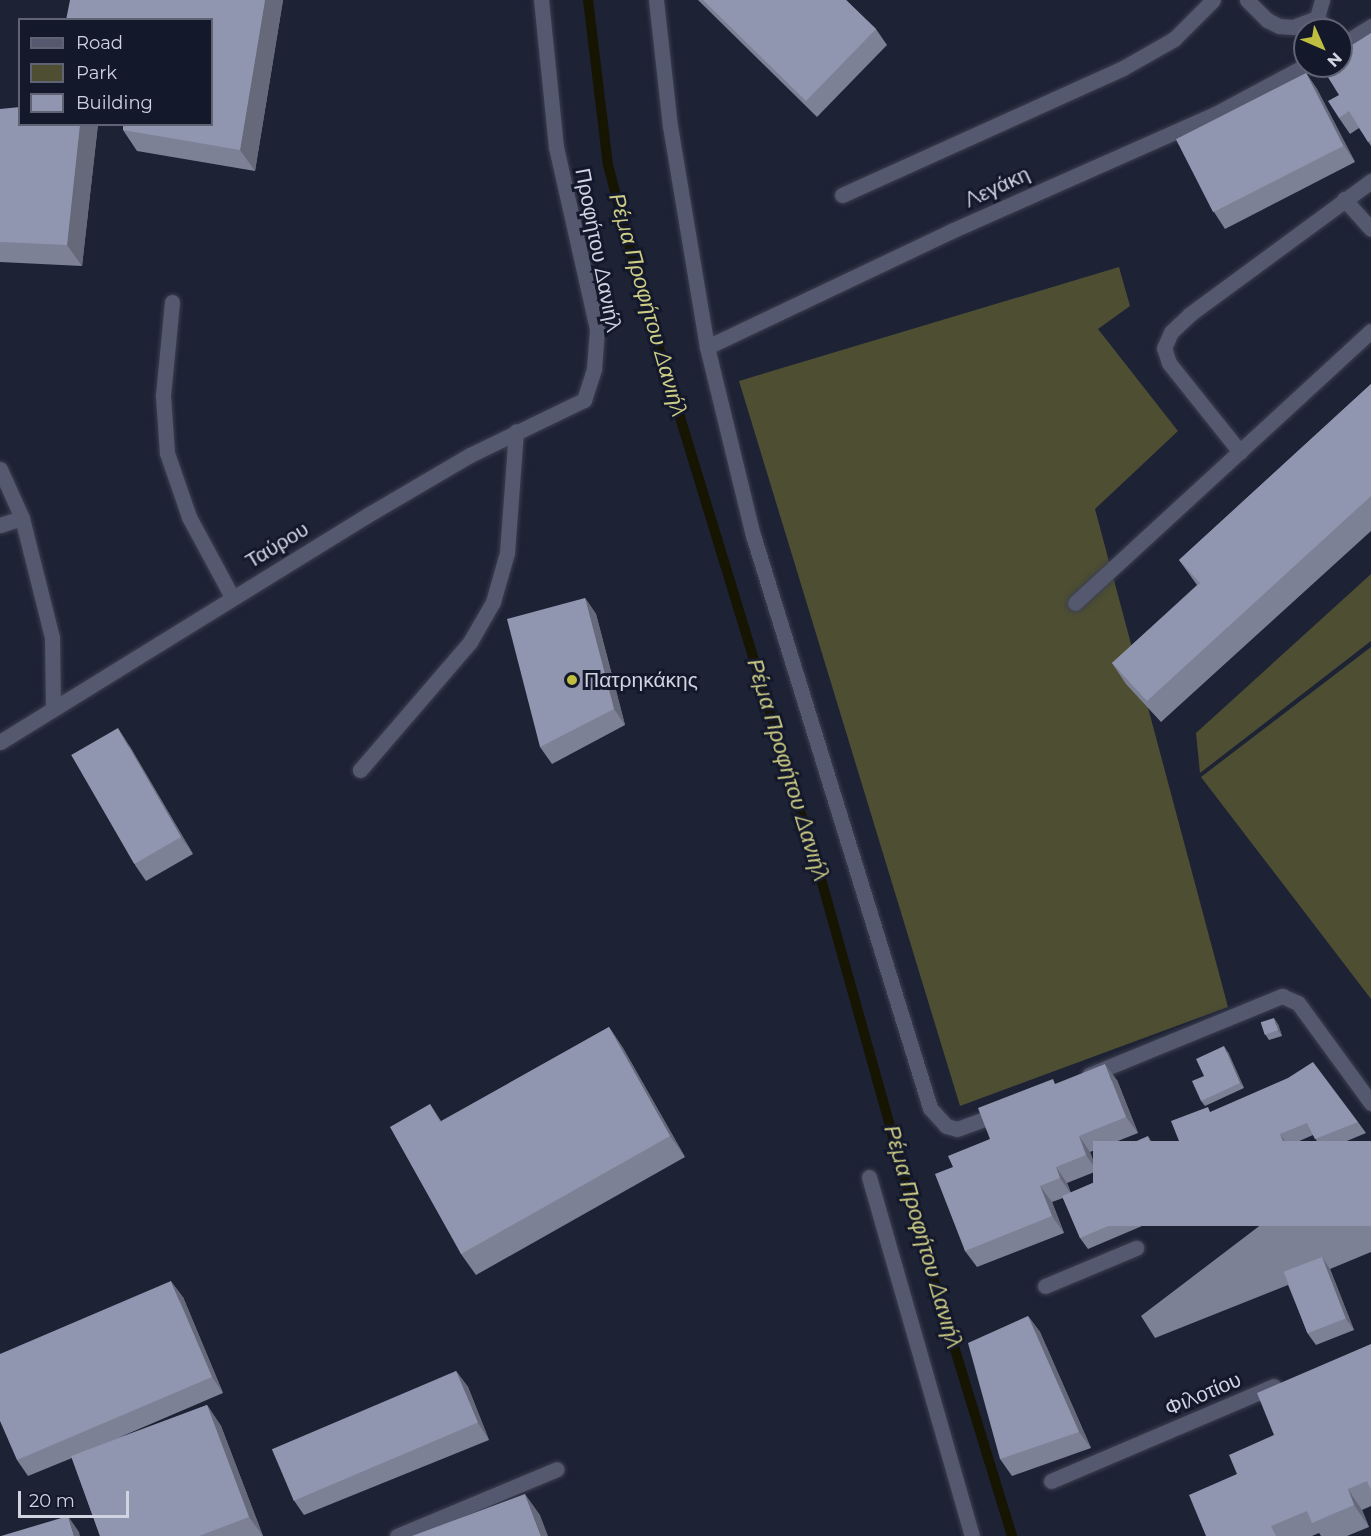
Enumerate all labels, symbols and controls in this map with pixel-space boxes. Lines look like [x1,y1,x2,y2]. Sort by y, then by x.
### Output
legend [18,18,213,126]
north arrow [1293,18,1353,78]
text: Road [76,32,123,54]
text: N [1323,48,1346,71]
text: Park [76,62,117,84]
text: Building [76,92,153,114]
street label: Λεγάκη [960,161,1034,213]
street label: Προφήτου Δανιήλ [570,166,626,334]
water label: Ρέμα Προφήτου Δανιήλ [603,190,693,420]
street label: Ταύρου [241,516,313,574]
water label: Ρέμα Προφήτου Δανιήλ [742,655,834,885]
place label: Πατρηκάκης [584,667,698,693]
marker: Πατρηκάκης [565,673,579,687]
water label: Ρέμα Προφήτου Δανιήλ [878,1122,968,1352]
street label: Φιλοτίου [1161,1367,1245,1421]
scale bar [21,1479,132,1517]
text: 20 m [29,1490,75,1512]

